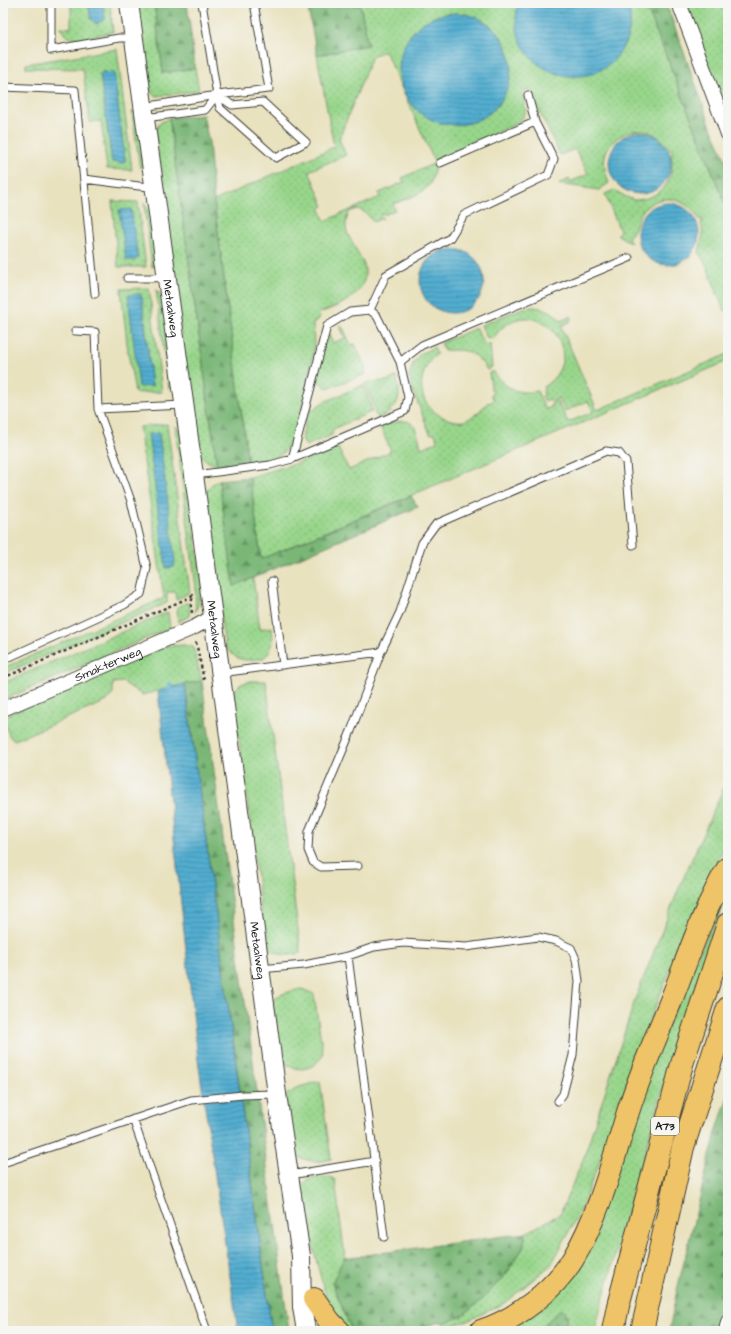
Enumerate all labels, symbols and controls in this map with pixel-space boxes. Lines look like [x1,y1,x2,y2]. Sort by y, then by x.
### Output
street label: Metaalweg [158,278,183,338]
street label: Metaalweg [202,599,226,659]
street label: Smakterweg [72,643,144,686]
street label: Metaalweg [245,921,270,980]
road number: A73 [651,1117,679,1135]

